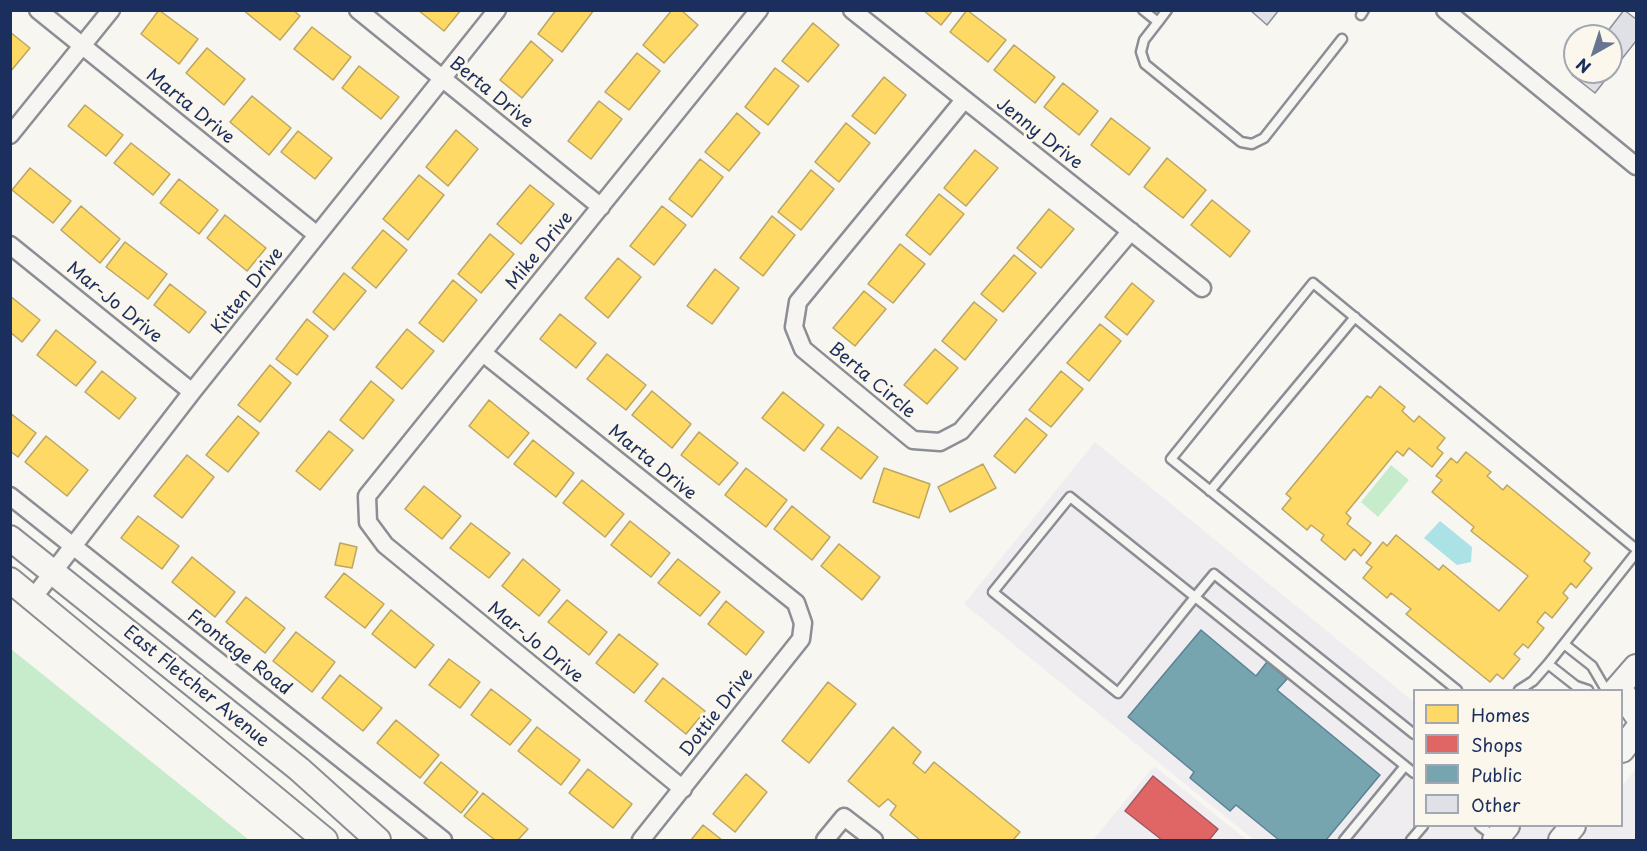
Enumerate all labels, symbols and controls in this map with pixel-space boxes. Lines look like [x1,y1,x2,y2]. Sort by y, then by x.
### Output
north arrow [1563,24,1623,84]
street label: Berta Drive [445,53,537,133]
text: N [1570,53,1595,80]
street label: Marta Drive [142,65,238,149]
street label: Jenny Drive [992,94,1086,174]
street label: Mike Drive [502,208,578,294]
street label: Kitten Drive [208,244,288,338]
street label: Mar-Jo Drive [62,258,166,348]
street label: Berta Circle [824,339,920,423]
street label: Marta Drive [604,421,700,505]
street label: Mar-Jo Drive [483,598,587,688]
street label: Frontage Road [183,606,295,700]
street label: East Fletcher Avenue [119,622,273,752]
street label: Dottie Drive [676,665,758,761]
legend [1413,689,1623,827]
text: Homes [1471,701,1529,728]
text: Shops [1471,731,1522,758]
text: Public [1471,761,1522,788]
text: Other [1471,791,1520,818]

